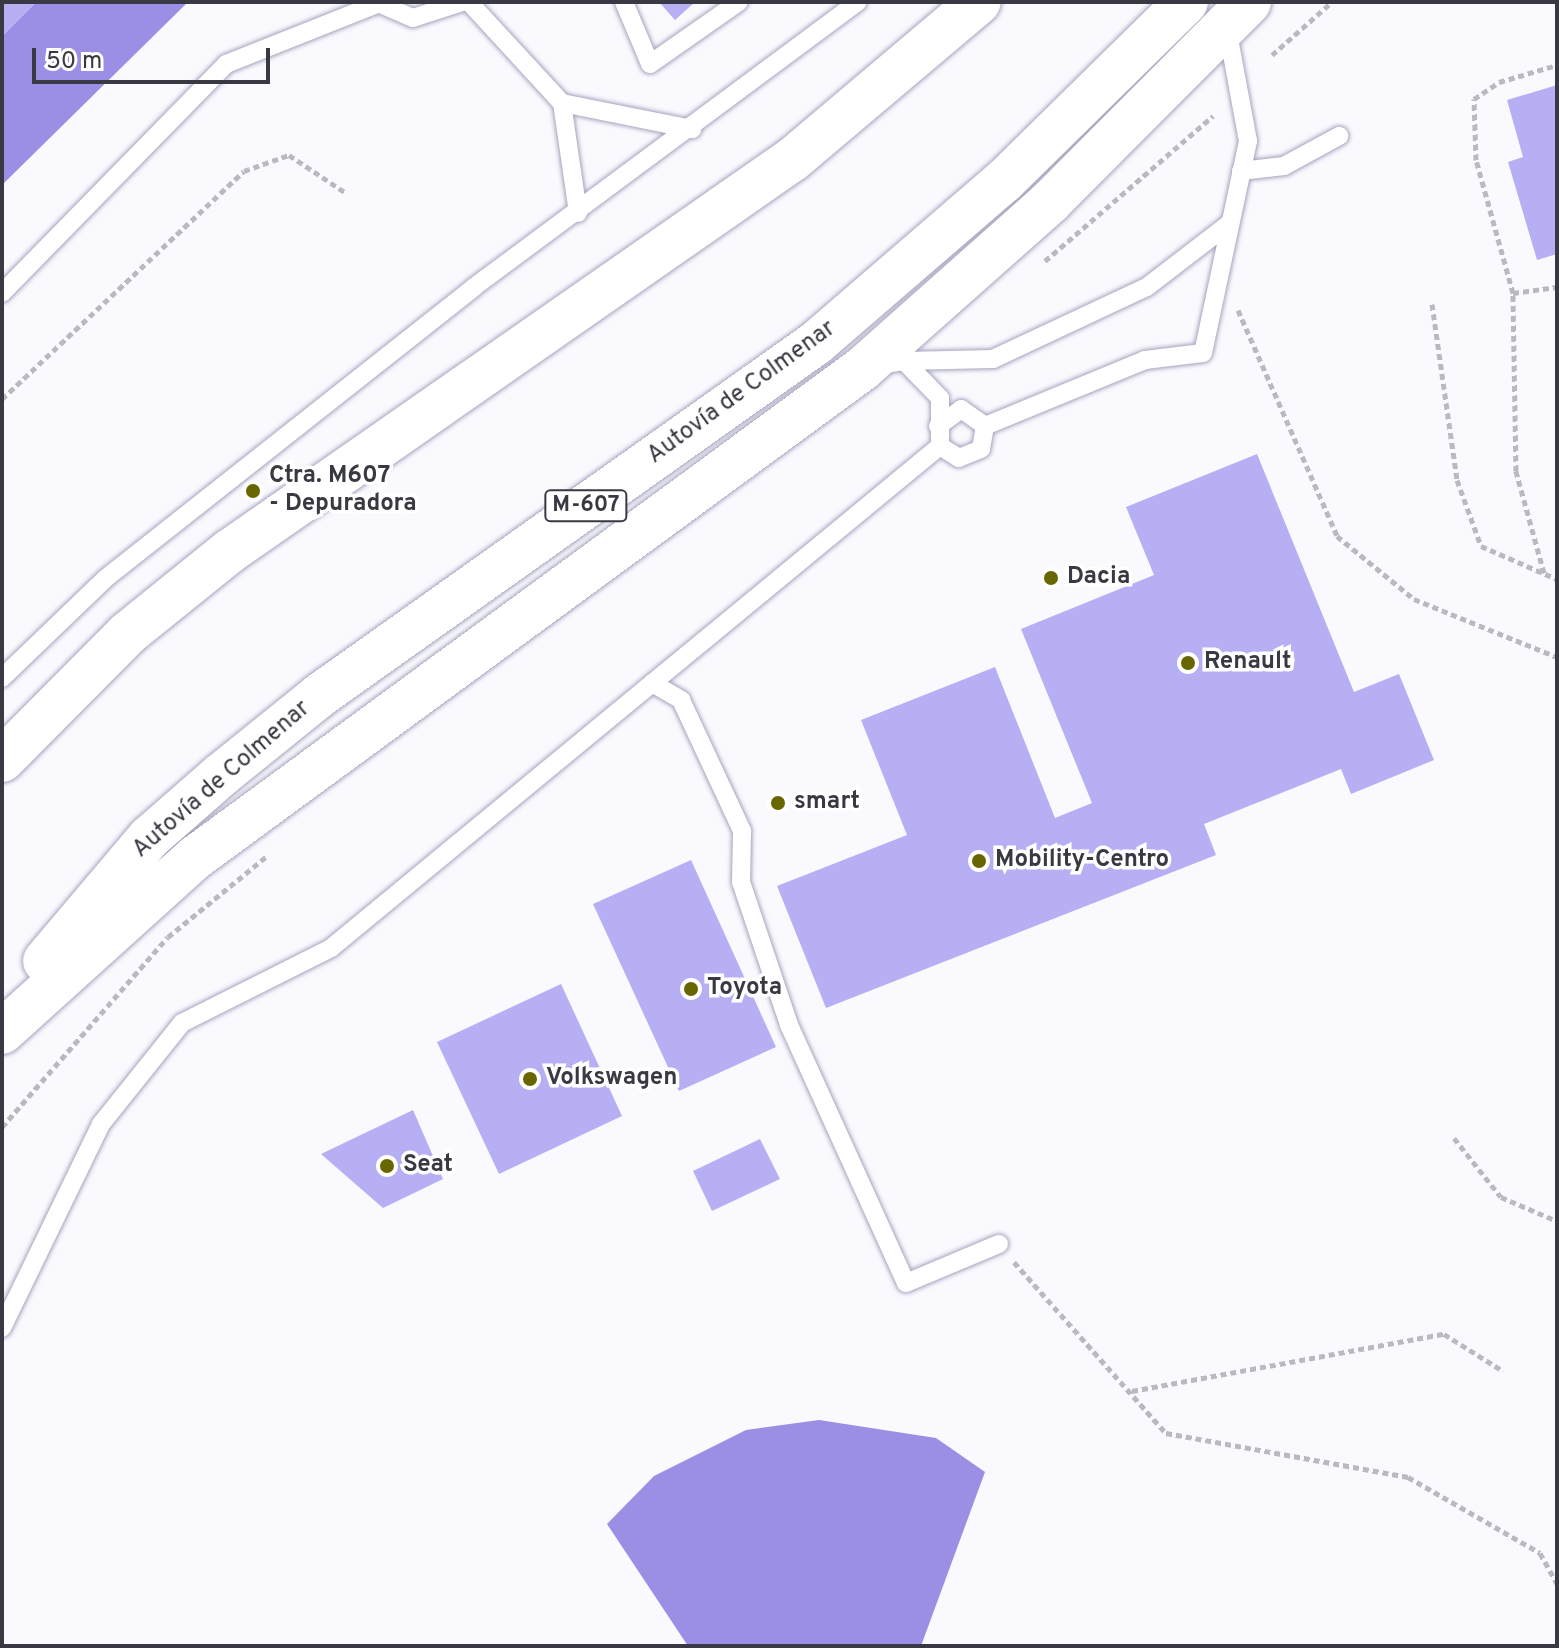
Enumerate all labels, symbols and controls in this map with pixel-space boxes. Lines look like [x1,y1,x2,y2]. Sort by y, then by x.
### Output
scale bar [36,32,274,82]
text: 50 m [46,47,102,77]
street label: Autovía de Colmenar [642,315,842,471]
place label: Ctra. M607 - Depuradora [269,463,417,519]
marker: Ctra. M607 - Depuradora [244,482,262,500]
road number: M-607 [544,488,628,524]
place label: Dacia [1067,564,1130,592]
marker: Dacia [1042,569,1060,587]
place label: Renault [1204,649,1291,677]
marker: Renault [1179,654,1197,672]
street label: Autovía de Colmenar [127,695,317,865]
place label: smart [794,789,860,817]
marker: smart [769,794,787,812]
place label: Mobility-Centro [995,847,1169,875]
marker: Mobility-Centro [970,852,988,870]
place label: Toyota [707,975,782,1003]
marker: Toyota [682,980,700,998]
place label: Volkswagen [546,1065,678,1093]
marker: Volkswagen [521,1070,539,1088]
place label: Seat [403,1152,453,1180]
marker: Seat [378,1157,396,1175]

